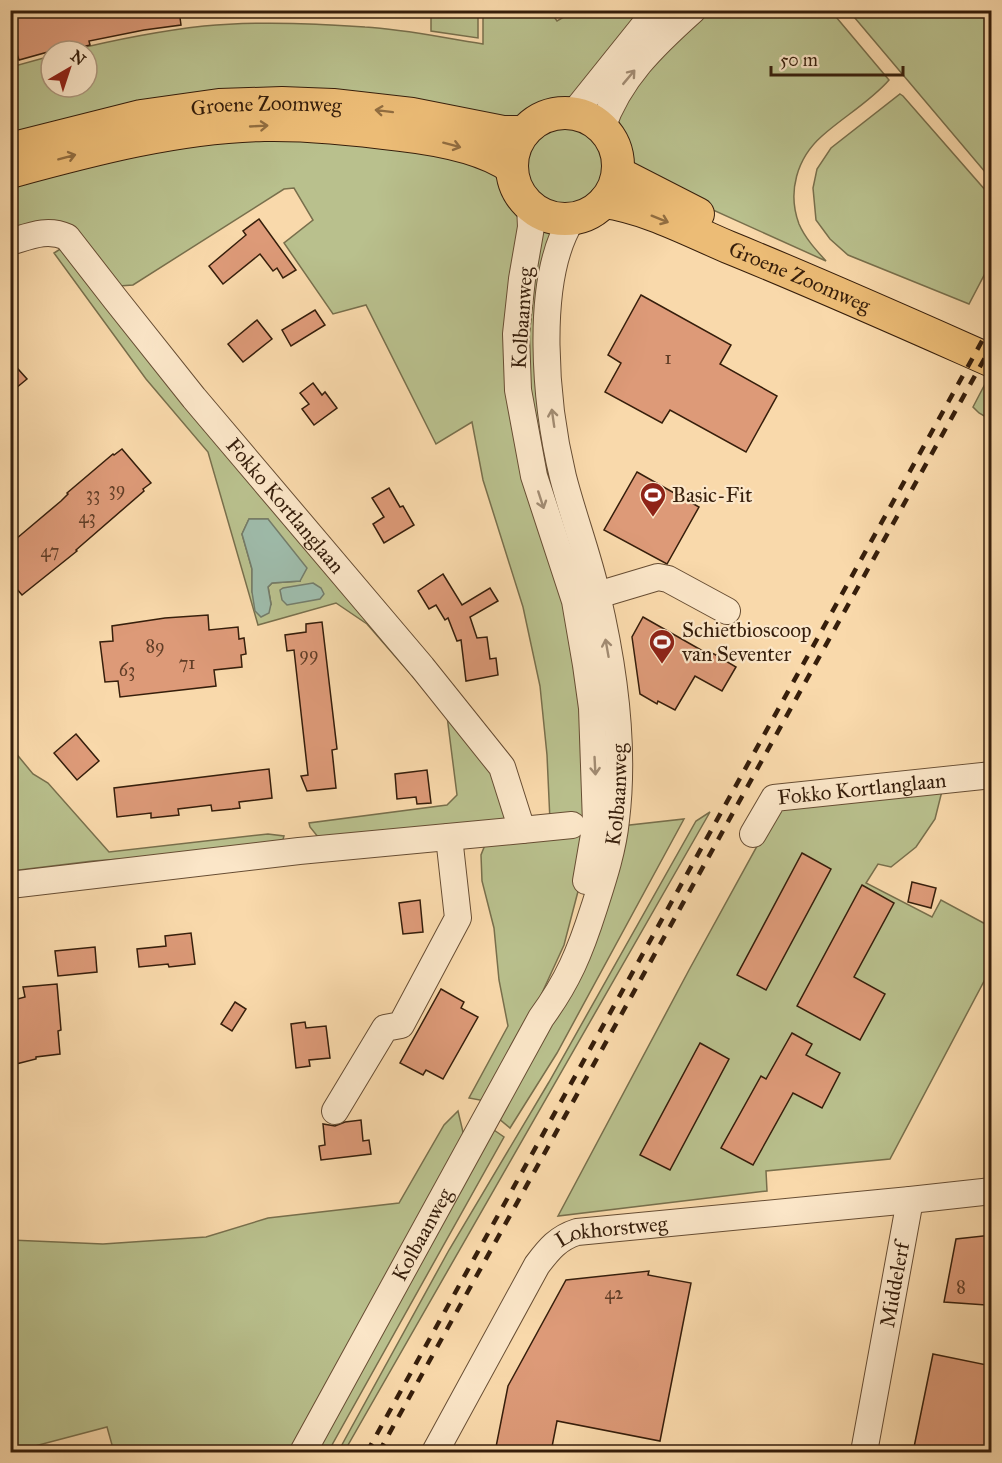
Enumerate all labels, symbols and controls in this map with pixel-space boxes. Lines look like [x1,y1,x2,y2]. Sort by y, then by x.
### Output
north arrow [39,39,99,99]
scale bar [771,39,903,77]
text: N [67,46,90,70]
text: 50 m [780,49,818,71]
one-way arrow [622,69,635,85]
street label: Groene Zoomweg [189,90,343,122]
one-way arrow [375,105,394,116]
one-way arrow [249,120,269,131]
one-way arrow [443,140,462,151]
one-way arrow [57,151,76,162]
one-way arrow [650,214,669,225]
street label: Groene Zoomweg [725,236,875,319]
street label: Kolbaanweg [505,266,539,370]
house number: 1 [664,347,672,369]
one-way arrow [547,408,558,428]
street label: Fokko Kortlanglaan [221,433,350,579]
house number: 39 [109,478,125,500]
sports icon: Basic-Fit [638,480,668,518]
place label: Basic-Fit [672,482,753,508]
house number: 33 [86,483,100,505]
one-way arrow [537,490,548,509]
house number: 43 [78,506,96,528]
house number: 47 [41,540,59,562]
place label: Schietbioscoop van Seventer [681,617,812,667]
sports icon: Schietbioscoop van Seventer [647,627,677,665]
house number: 89 [145,635,165,657]
one-way arrow [601,639,612,659]
house number: 99 [299,643,319,665]
house number: 71 [179,652,195,674]
house number: 63 [119,659,135,681]
street label: Kolbaanweg [599,743,632,848]
one-way arrow [589,756,600,776]
street label: Fokko Kortlanglaan [776,767,948,811]
street label: Kolbaanweg [386,1183,458,1286]
street label: Lokhorstweg [550,1210,669,1253]
street label: Middelerf [874,1237,916,1330]
house number: 8 [956,1276,966,1298]
house number: 42 [605,1282,624,1304]

